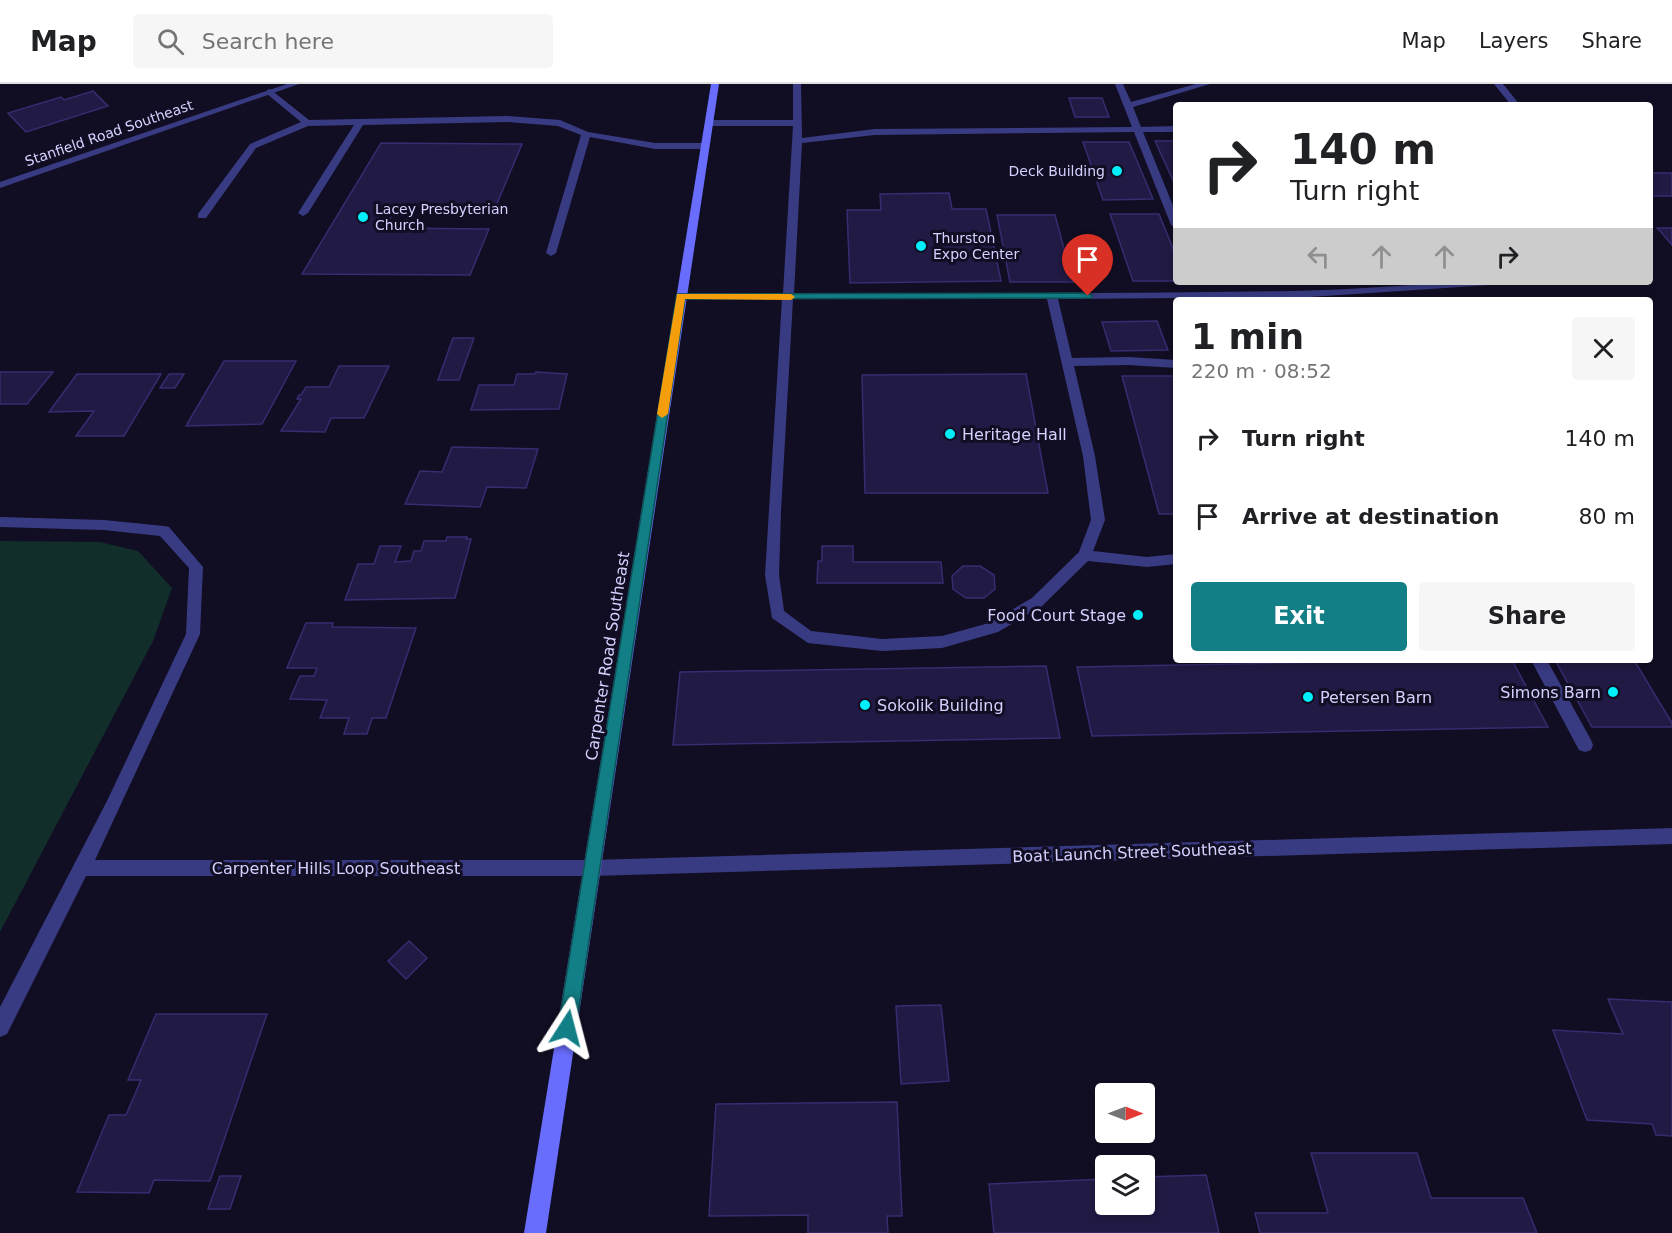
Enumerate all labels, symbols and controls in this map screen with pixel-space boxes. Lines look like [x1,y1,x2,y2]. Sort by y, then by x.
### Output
search box [133,14,553,68]
text: Map [30,25,97,58]
icon: search [154,25,187,58]
text: Search here [202,29,334,54]
text: Map [1402,29,1446,53]
text: Layers [1479,29,1548,53]
text: Share [1581,29,1642,53]
street label: Stanfield Road Southeast [23,97,196,169]
text: 140 m [1290,125,1436,174]
icon: right [1191,126,1269,204]
place label: Deck Building [1009,163,1105,179]
marker: Deck Building [1110,164,1124,178]
text: Turn right [1290,175,1419,206]
place label: Lacey Presbyterian Church [375,201,508,233]
marker: Lacey Presbyterian Church [356,210,370,224]
place label: Thurston Expo Center [932,230,1019,262]
pin [1062,234,1113,296]
marker: Thurston Expo Center [914,239,928,253]
icon: left [1302,240,1335,273]
icon: ahead [1365,240,1398,273]
icon: ahead [1428,240,1461,273]
icon: right [1491,240,1524,273]
icon: arrive [1071,243,1104,276]
text: 1 min [1191,316,1304,357]
button: close [1572,317,1635,380]
text: 220 m · 08:52 [1191,359,1332,383]
icon: right [1191,422,1224,455]
place label: Heritage Hall [962,425,1067,444]
text: Turn right [1242,426,1365,451]
text: 140 m [1565,426,1635,451]
marker: Heritage Hall [943,427,957,441]
icon: arrive [1191,500,1224,533]
text: Arrive at destination [1242,504,1499,529]
text: 80 m [1579,504,1635,529]
street label: Carpenter Road Southeast [582,550,633,762]
button: Exit [1191,582,1407,651]
button: Share [1419,582,1635,651]
place label: Food Court Stage [987,606,1126,625]
marker: Food Court Stage [1131,608,1145,622]
place label: Simons Barn [1500,683,1601,702]
marker: Simons Barn [1606,685,1620,699]
place label: Petersen Barn [1320,688,1432,707]
marker: Petersen Barn [1301,690,1315,704]
place label: Sokolik Building [877,696,1004,715]
marker: Sokolik Building [858,698,872,712]
street label: Boat Launch Street Southeast [1012,839,1252,866]
street label: Carpenter Hills Loop Southeast [212,859,460,878]
position arrow [535,996,599,1060]
north arrow [1095,1083,1155,1143]
map controls [1095,1083,1155,1215]
button: layers [1095,1155,1155,1215]

